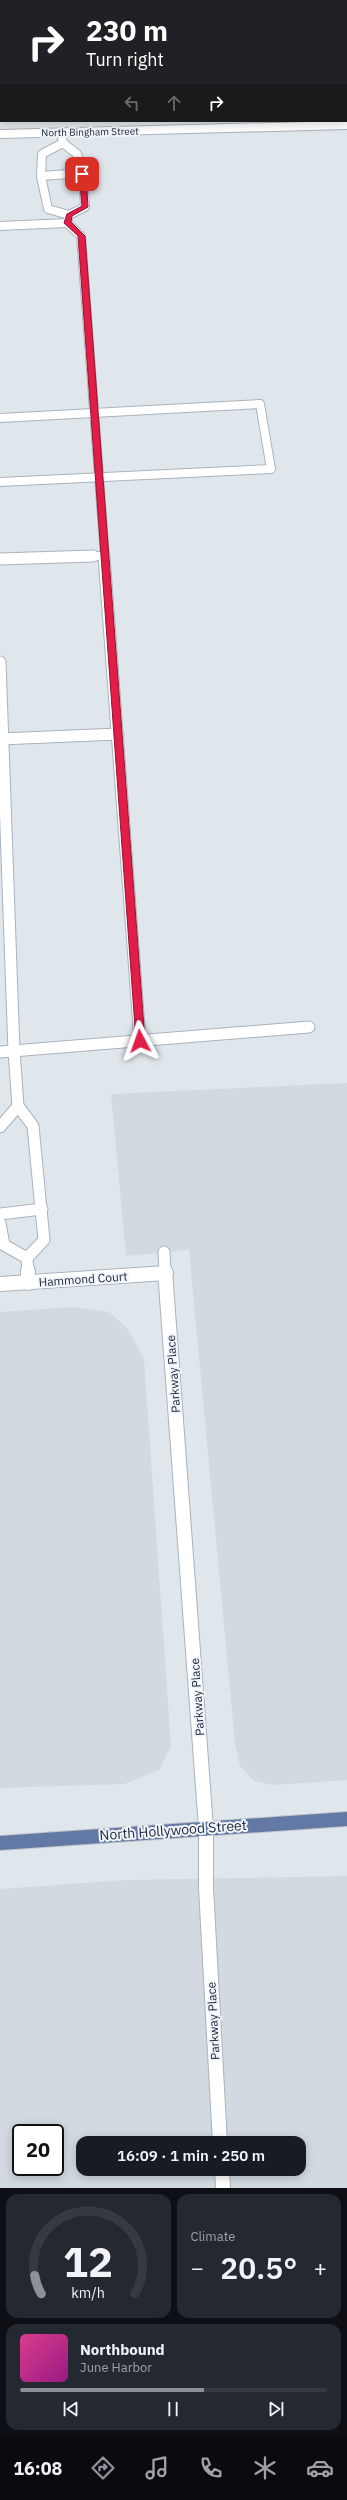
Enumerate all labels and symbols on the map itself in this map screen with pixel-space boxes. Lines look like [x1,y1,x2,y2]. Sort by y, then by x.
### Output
street label: North Bingham Street [41,125,139,139]
pin [65,157,99,191]
position arrow [119,1020,161,1062]
street label: Hammond Court [38,1268,128,1290]
street label: Parkway Place [163,1334,183,1413]
street label: Parkway Place [187,1657,207,1736]
street label: North Hollywood Street [99,1816,247,1844]
street label: Parkway Place [203,1981,223,2060]
speed limit sign: 20 [12,2124,64,2176]

